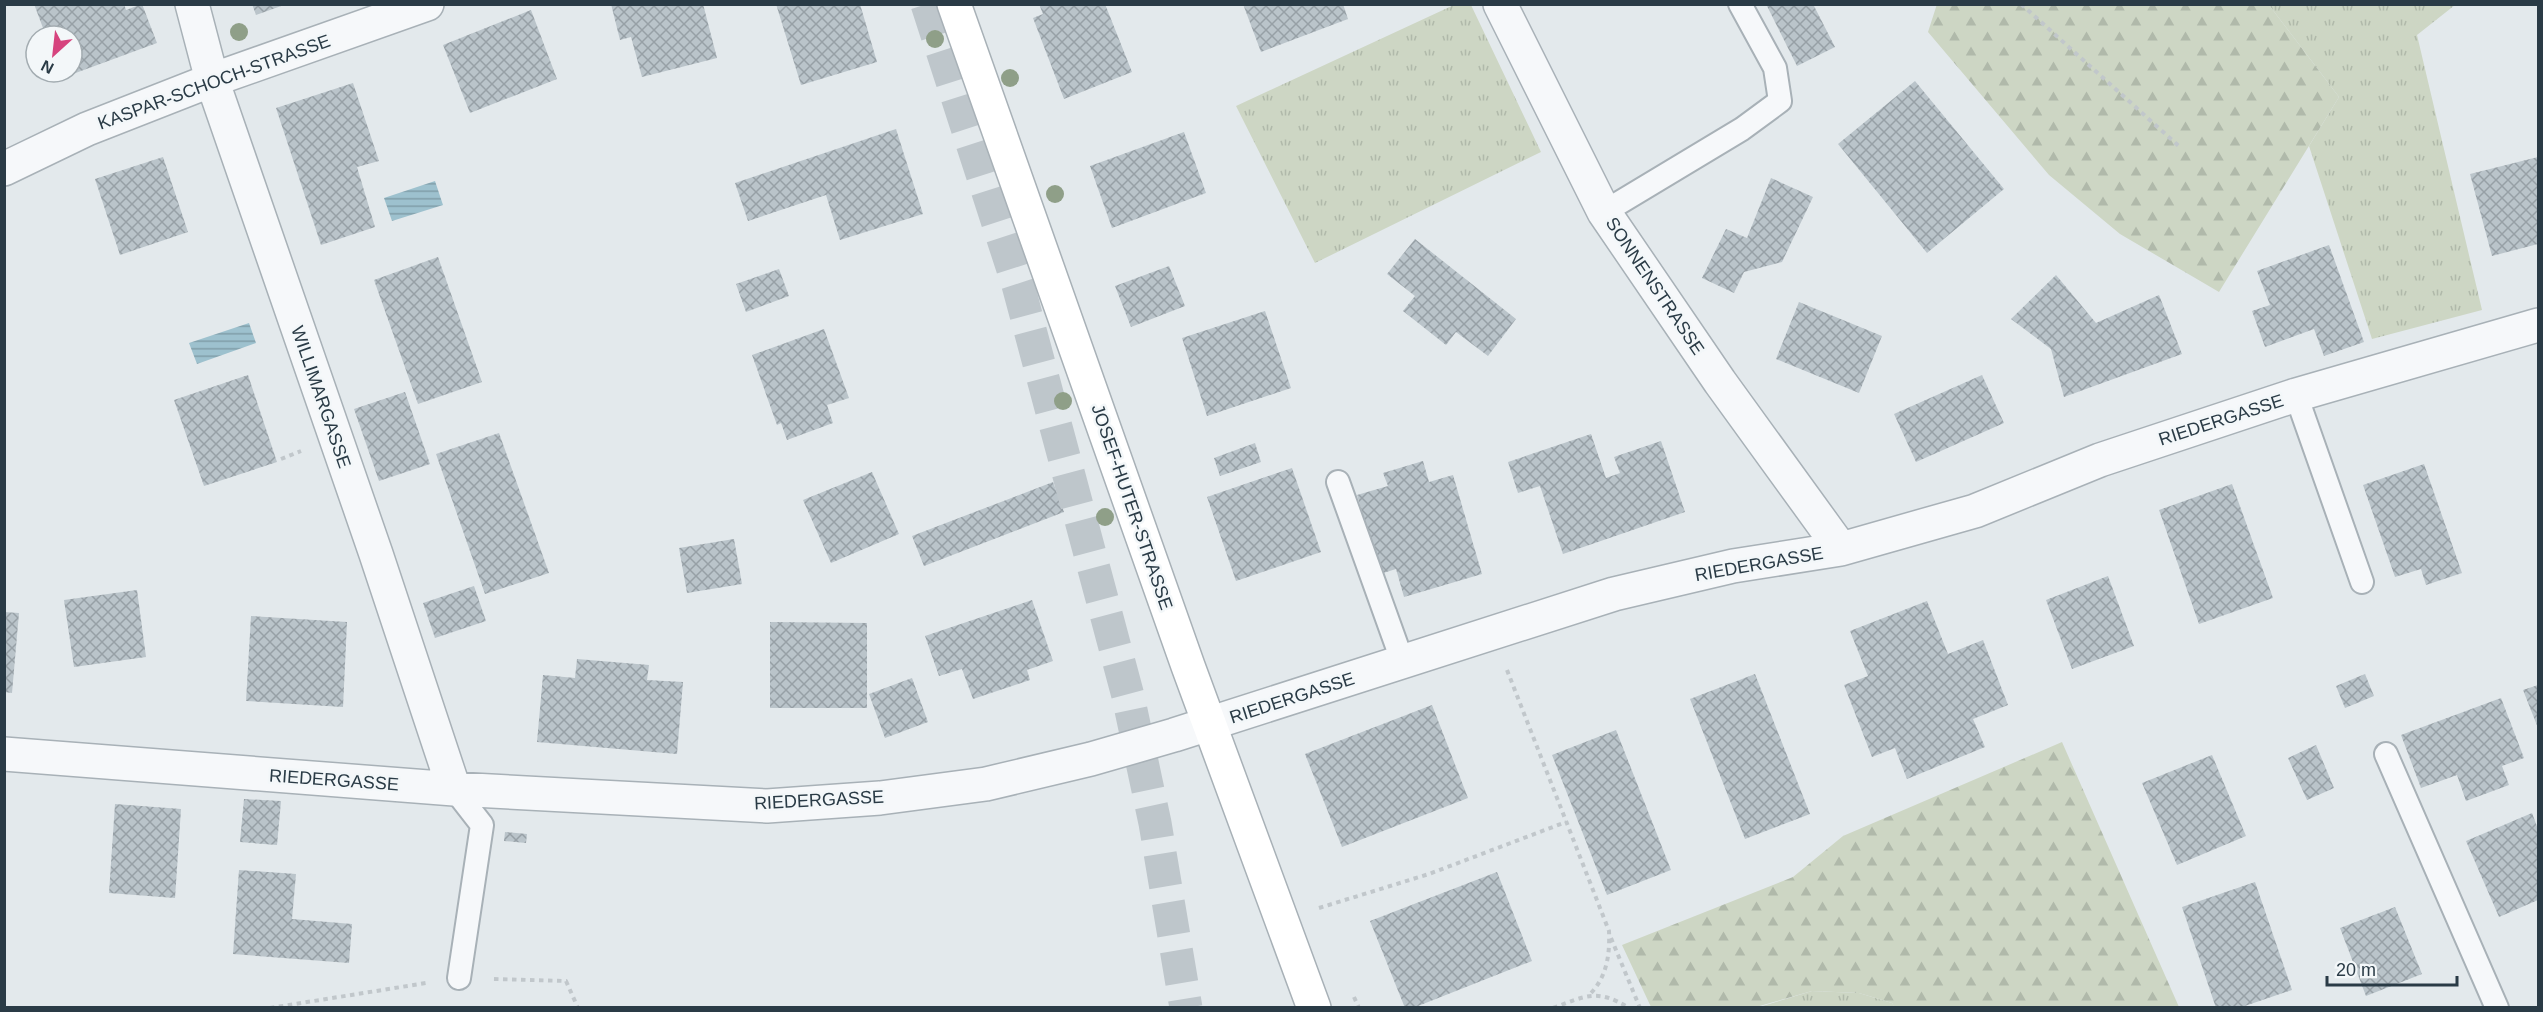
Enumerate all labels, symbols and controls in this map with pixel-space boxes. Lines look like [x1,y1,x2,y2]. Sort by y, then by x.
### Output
north arrow [24,24,84,84]
street label: KASPAR-SCHOCH-STRASSE [95,31,333,133]
text: N [38,57,56,77]
street label: SONNENSTRASSE [1602,214,1708,358]
street label: WILLIMARGASSE [287,323,355,471]
street label: RIEDERGASSE [2156,390,2286,450]
street label: JOSEF-HUTER-STRASSE [1087,402,1177,612]
street label: RIEDERGASSE [1693,543,1825,585]
street label: RIEDERGASSE [1227,668,1357,728]
street label: RIEDERGASSE [268,765,400,795]
street label: RIEDERGASSE [754,787,884,813]
scale bar [2327,949,2458,987]
text: 20 m [2336,960,2376,980]

